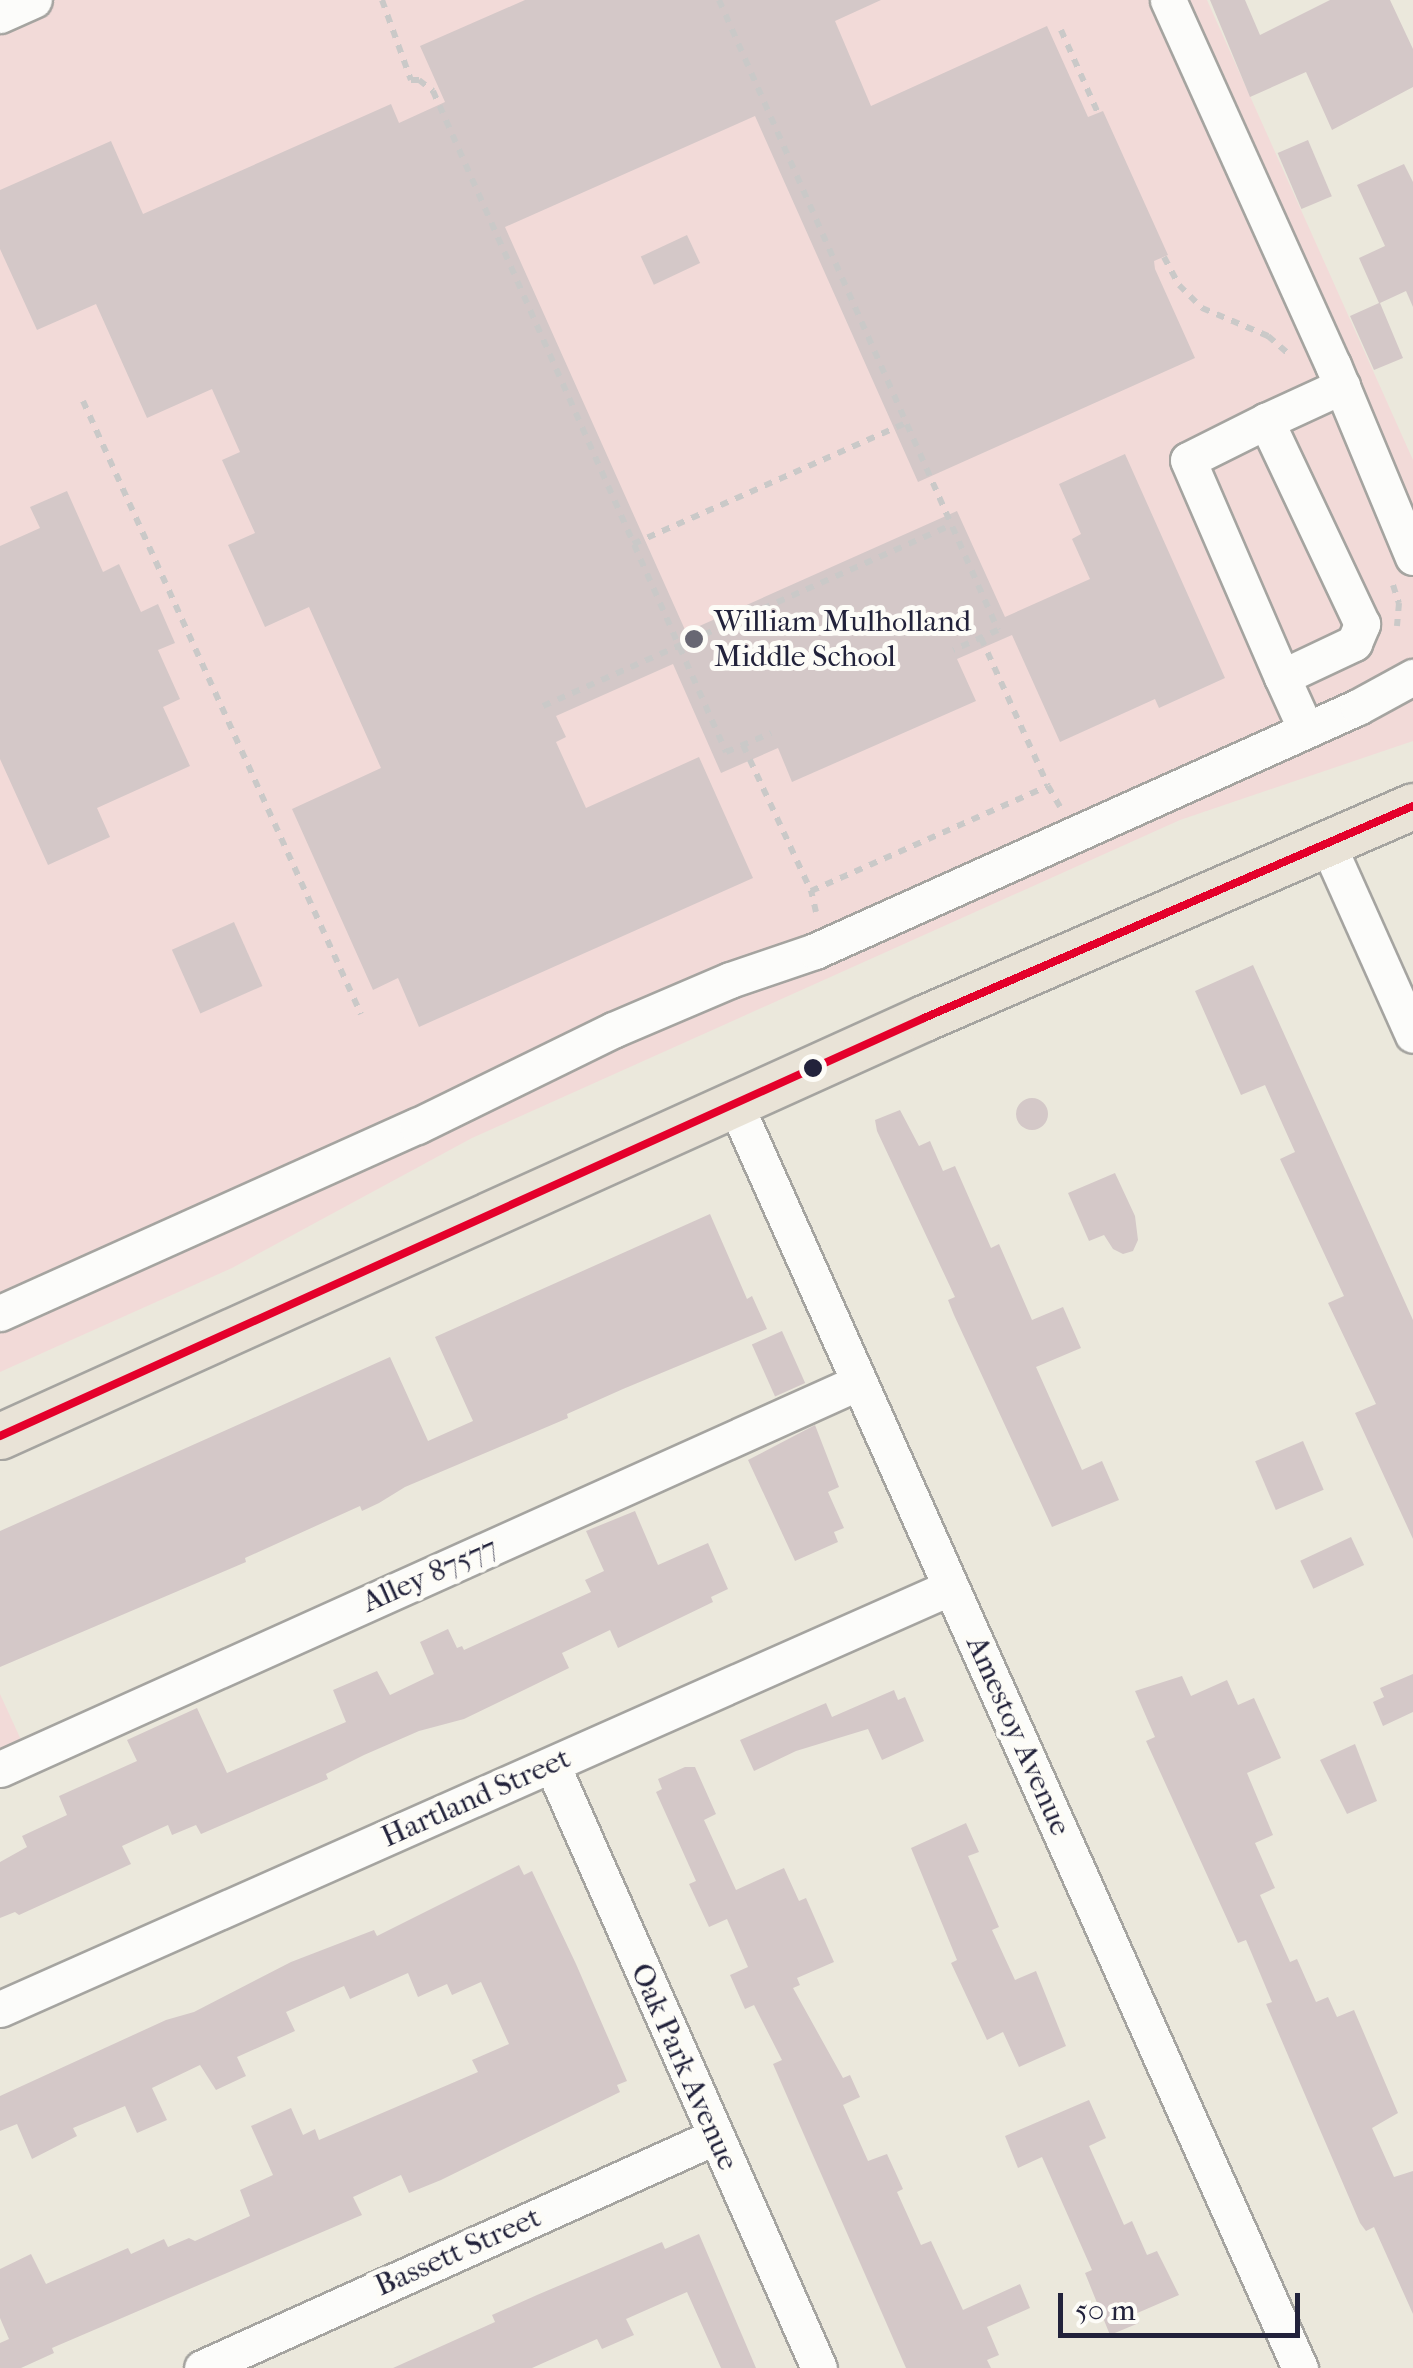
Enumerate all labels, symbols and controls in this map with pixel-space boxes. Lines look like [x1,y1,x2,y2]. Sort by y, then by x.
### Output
place label: William Mulholland Middle School [714,604,971,674]
marker: William Mulholland Middle School [683,628,705,650]
unlabelled marker [803,1058,823,1078]
street label: Alley 87577 [357,1529,503,1621]
street label: Amestoy Avenue [958,1631,1078,1841]
street label: Hartland Street [376,1740,576,1856]
street label: Oak Park Avenue [622,1958,746,2176]
street label: Bassett Street [370,2199,546,2305]
scale bar [1063,2273,1306,2335]
text: 50 m [1075,2293,1136,2328]

